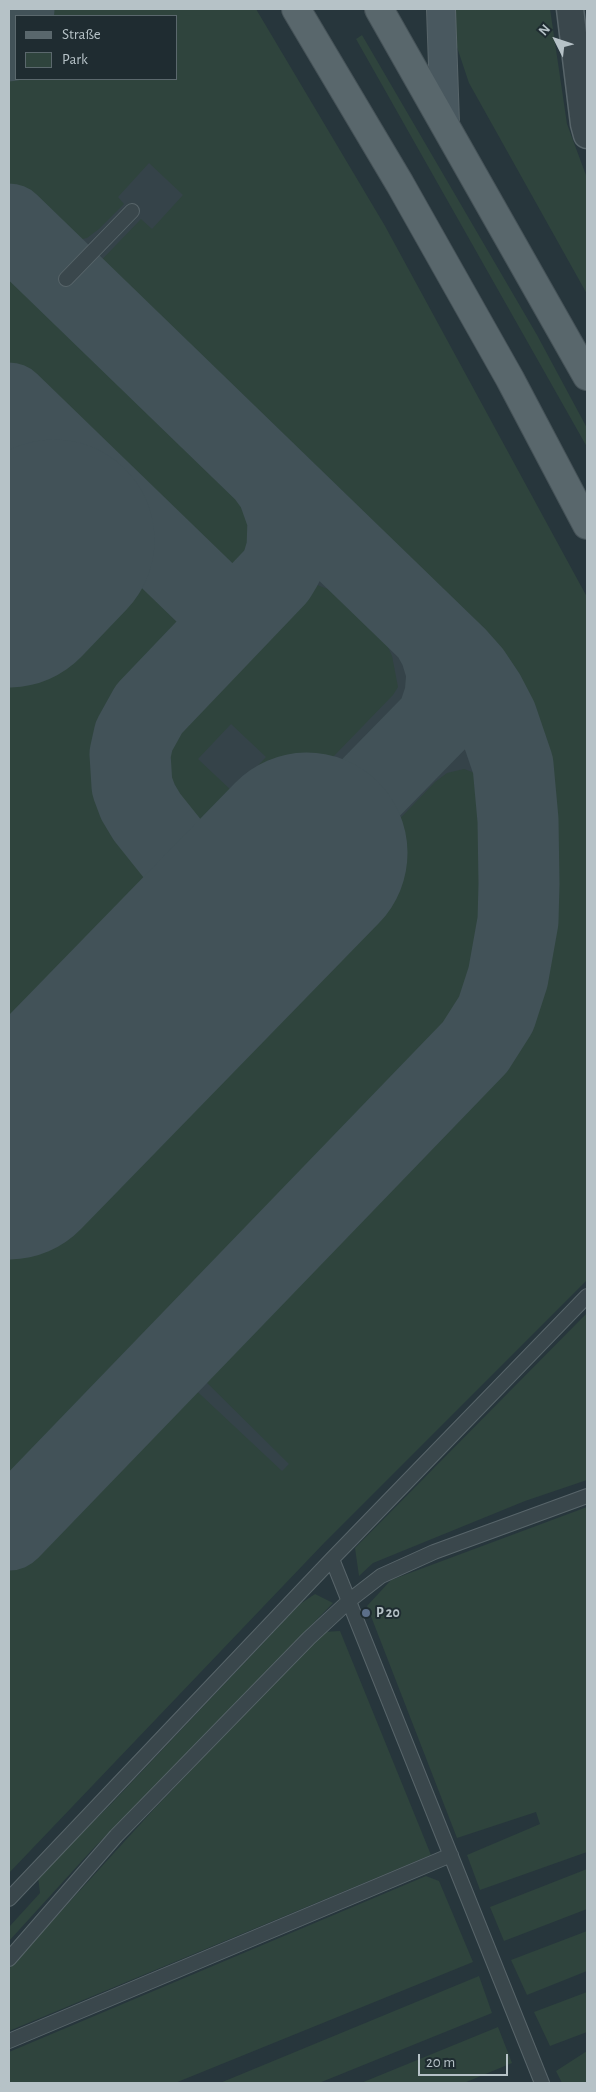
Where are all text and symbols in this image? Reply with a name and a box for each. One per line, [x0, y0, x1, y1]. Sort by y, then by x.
legend [15, 15, 178, 80]
north arrow [531, 15, 581, 65]
text: N [536, 22, 553, 38]
text: Straße [62, 27, 101, 42]
text: Park [62, 52, 88, 67]
place label: P 20 [376, 1605, 400, 1621]
marker: P 20 [360, 1607, 372, 1619]
scale bar [421, 2044, 511, 2076]
text: 20 m [426, 2055, 455, 2070]

